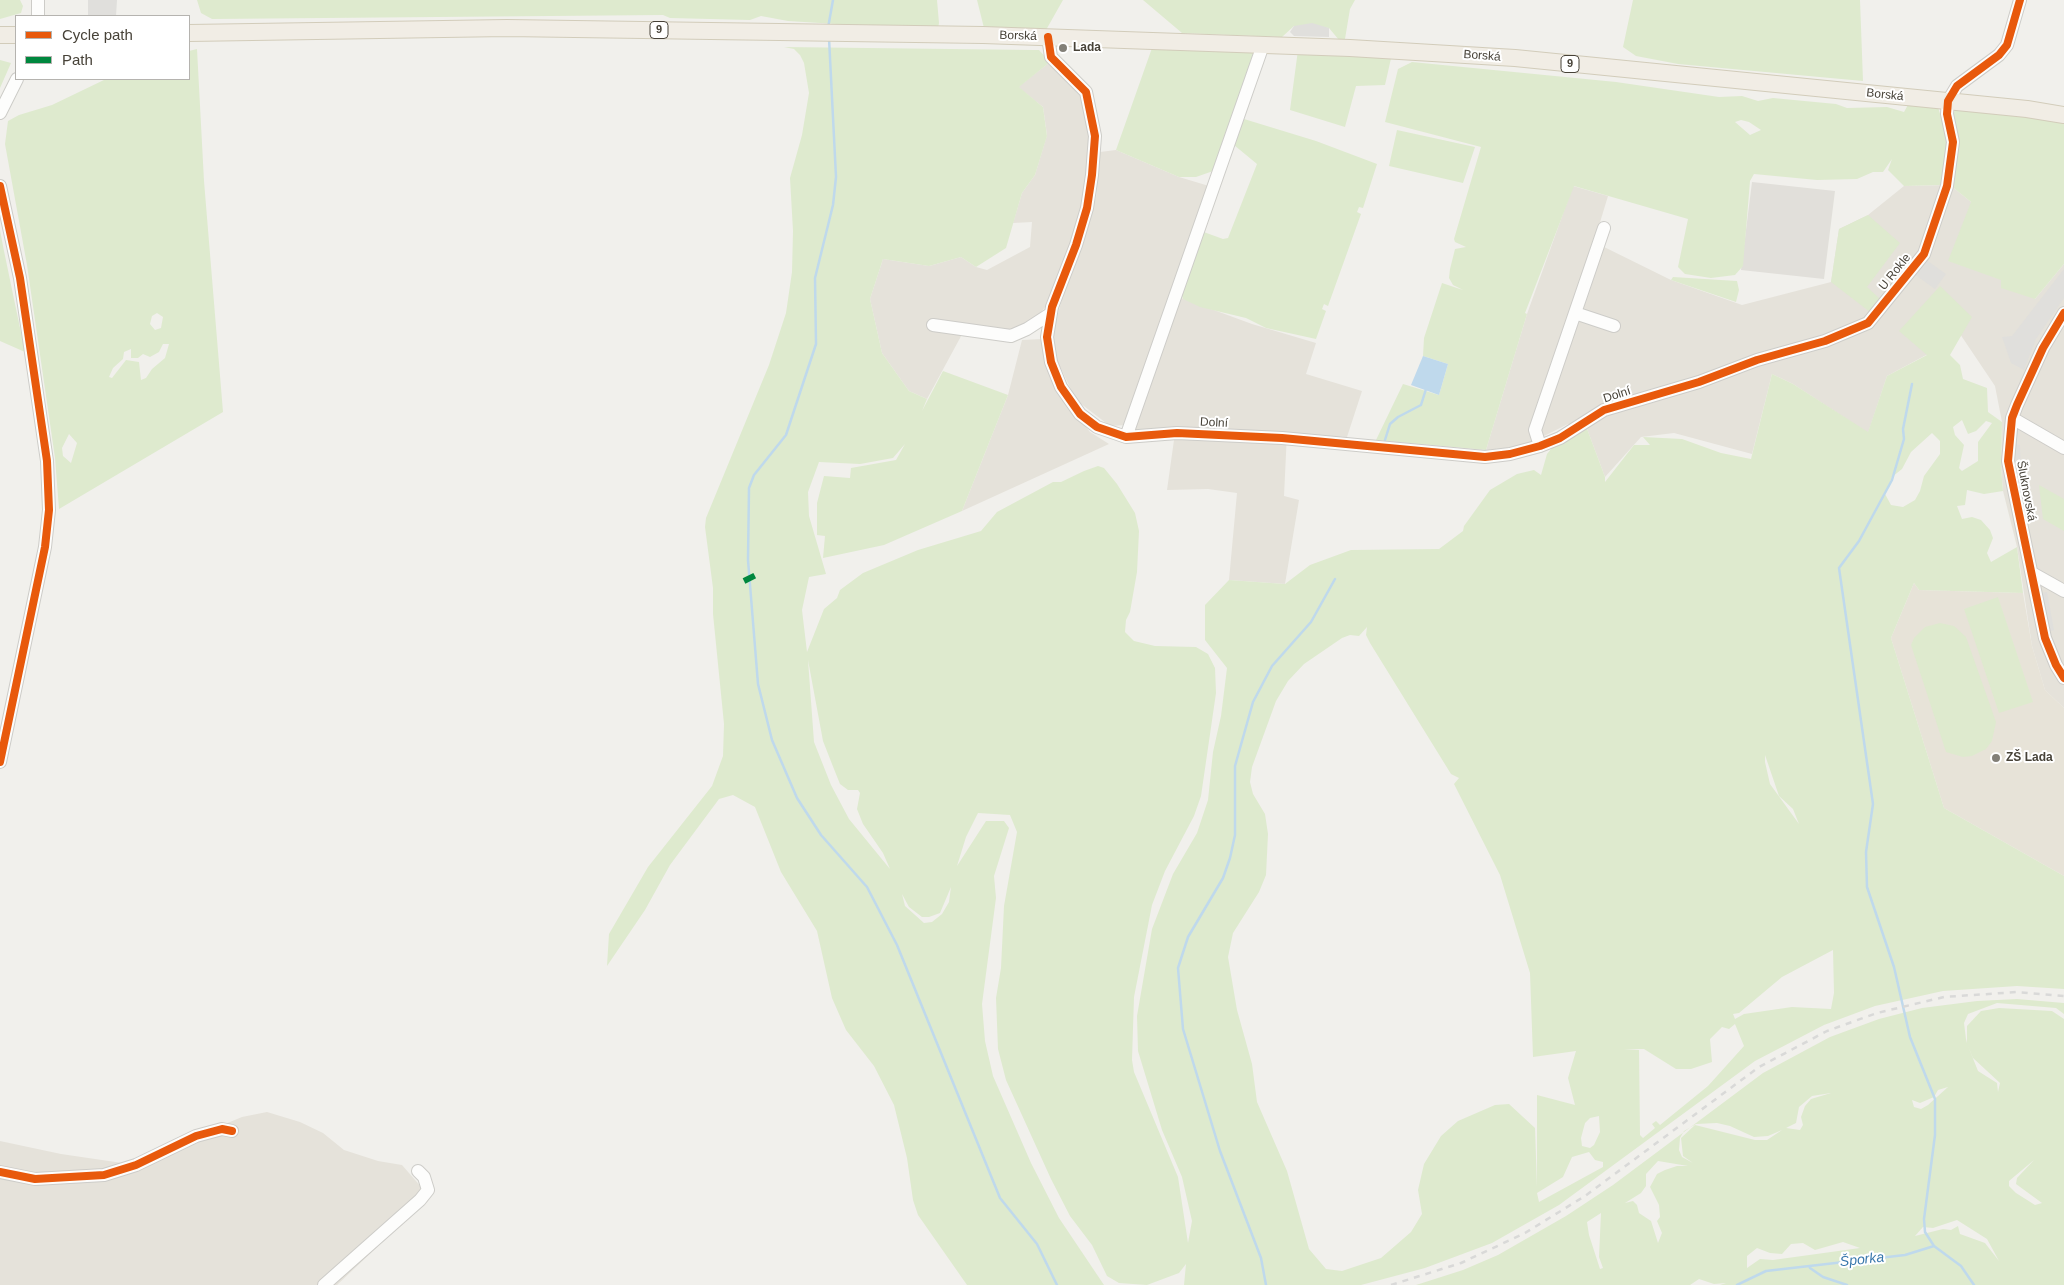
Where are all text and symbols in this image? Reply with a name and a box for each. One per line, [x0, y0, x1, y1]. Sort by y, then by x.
legend [15, 15, 190, 80]
road number: 9 [650, 22, 668, 38]
text: Cycle path [62, 26, 133, 43]
street label: Borská [999, 28, 1037, 44]
place label: Lada [1073, 41, 1101, 55]
marker: Lada [1057, 42, 1069, 54]
street label: Borská [1463, 48, 1501, 64]
text: Path [62, 51, 93, 68]
road number: 9 [1561, 56, 1579, 72]
street label: Borská [1866, 86, 1904, 104]
street label: U Rokle [1876, 251, 1914, 293]
street label: Dolní [1601, 384, 1633, 406]
street label: Dolní [1200, 415, 1228, 431]
street label: Šluknovská [2013, 460, 2039, 522]
place label: ZŠ Lada [2006, 751, 2053, 765]
marker: ZŠ Lada [1990, 752, 2002, 764]
water label: Šporka [1839, 1249, 1885, 1271]

